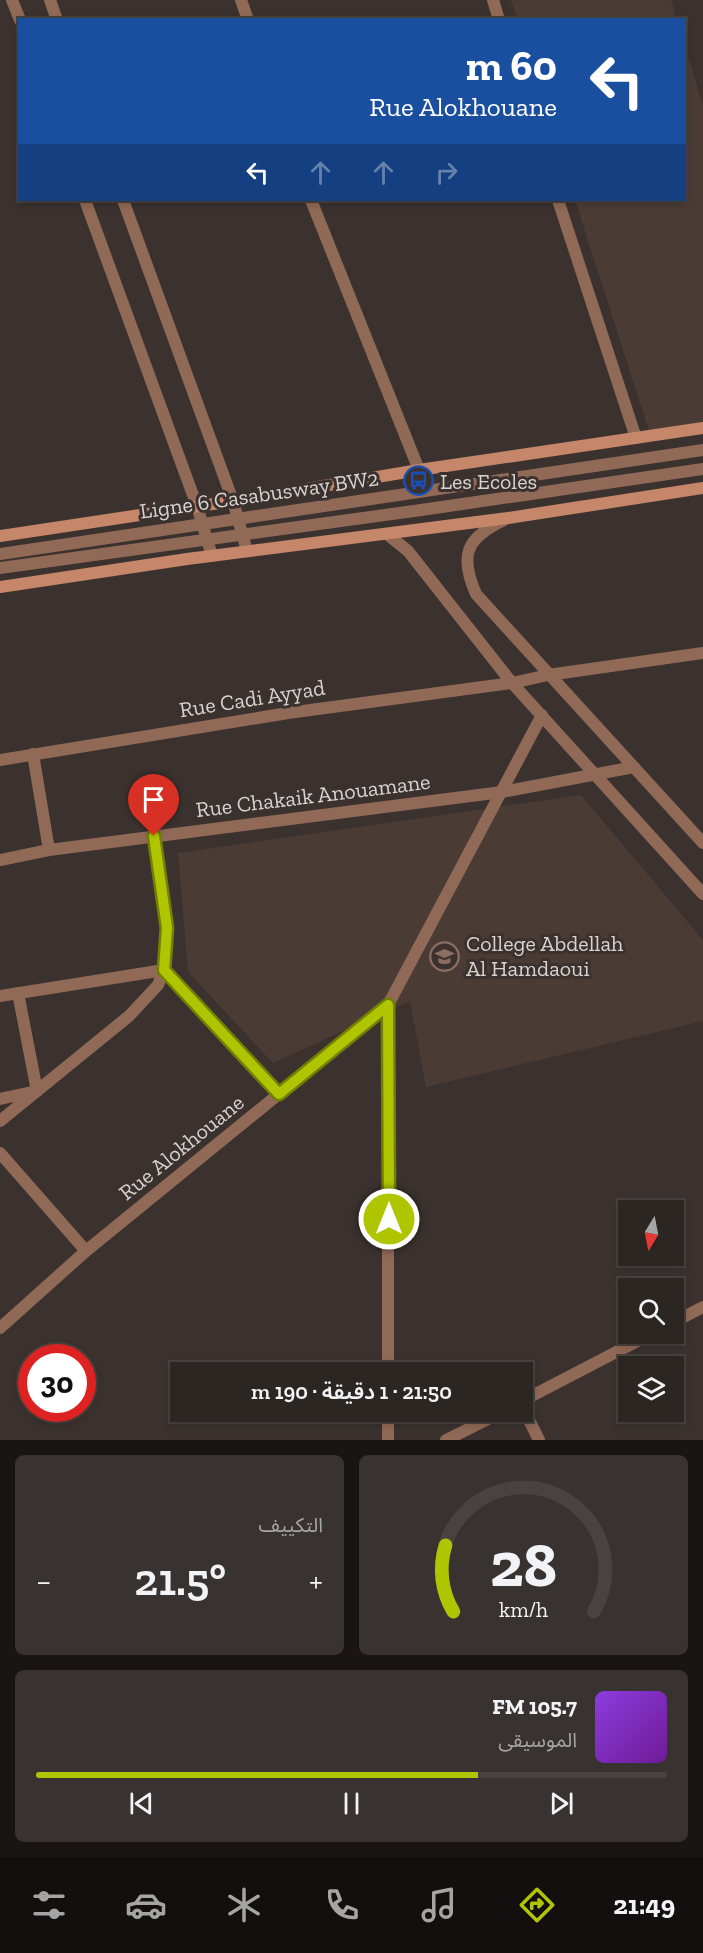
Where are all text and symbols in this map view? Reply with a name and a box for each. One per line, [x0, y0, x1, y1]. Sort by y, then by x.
text: 60 m [466, 40, 557, 91]
icon: left [578, 42, 656, 120]
text: Rue Alokhouane [369, 91, 557, 123]
icon: left [241, 156, 274, 189]
icon: ahead [304, 156, 337, 189]
icon: ahead [367, 156, 400, 189]
icon: right [430, 156, 463, 189]
street label: Ligne 6 Casabusway BW2 [138, 464, 380, 525]
bus stop icon: Les Ecoles [403, 465, 435, 497]
place label: Les Ecoles [440, 468, 537, 495]
street label: Rue Cadi Ayyad [177, 674, 327, 723]
street label: Rue Chakaik Anouamane [194, 768, 432, 823]
pin [128, 774, 179, 836]
icon: arrive [137, 783, 170, 816]
place label: College Abdellah Al Hamdaoui [466, 930, 624, 982]
school or university icon: College Abdellah Al Hamdaoui [429, 940, 461, 972]
street label: Rue Alokhouane [113, 1089, 249, 1206]
position arrow [357, 1187, 421, 1251]
north arrow [618, 1200, 684, 1266]
map controls [618, 1200, 684, 1422]
button: search [618, 1278, 684, 1344]
speed limit sign: 30 [18, 1344, 96, 1422]
button: layers [618, 1356, 684, 1422]
text: 21:50 · 1 دقيقة · 190 m [251, 1378, 452, 1405]
text: التكييف [259, 1513, 323, 1537]
text: 28 [490, 1527, 557, 1602]
text: 21.5° [134, 1553, 226, 1607]
text: − [36, 1561, 51, 1600]
text: + [309, 1561, 323, 1600]
text: km/h [499, 1597, 548, 1622]
text: 105.7 FM [492, 1693, 577, 1720]
text: الموسيقى [498, 1728, 577, 1752]
icon: previous [125, 1787, 158, 1820]
icon: pause [335, 1787, 368, 1820]
icon: next [545, 1787, 578, 1820]
icon: filters [28, 1884, 70, 1926]
icon: car [125, 1884, 167, 1926]
icon: climate [223, 1884, 265, 1926]
icon: phone [321, 1884, 363, 1926]
icon: music [418, 1884, 460, 1926]
icon: directions [516, 1884, 558, 1926]
text: 21:49 [613, 1889, 675, 1921]

